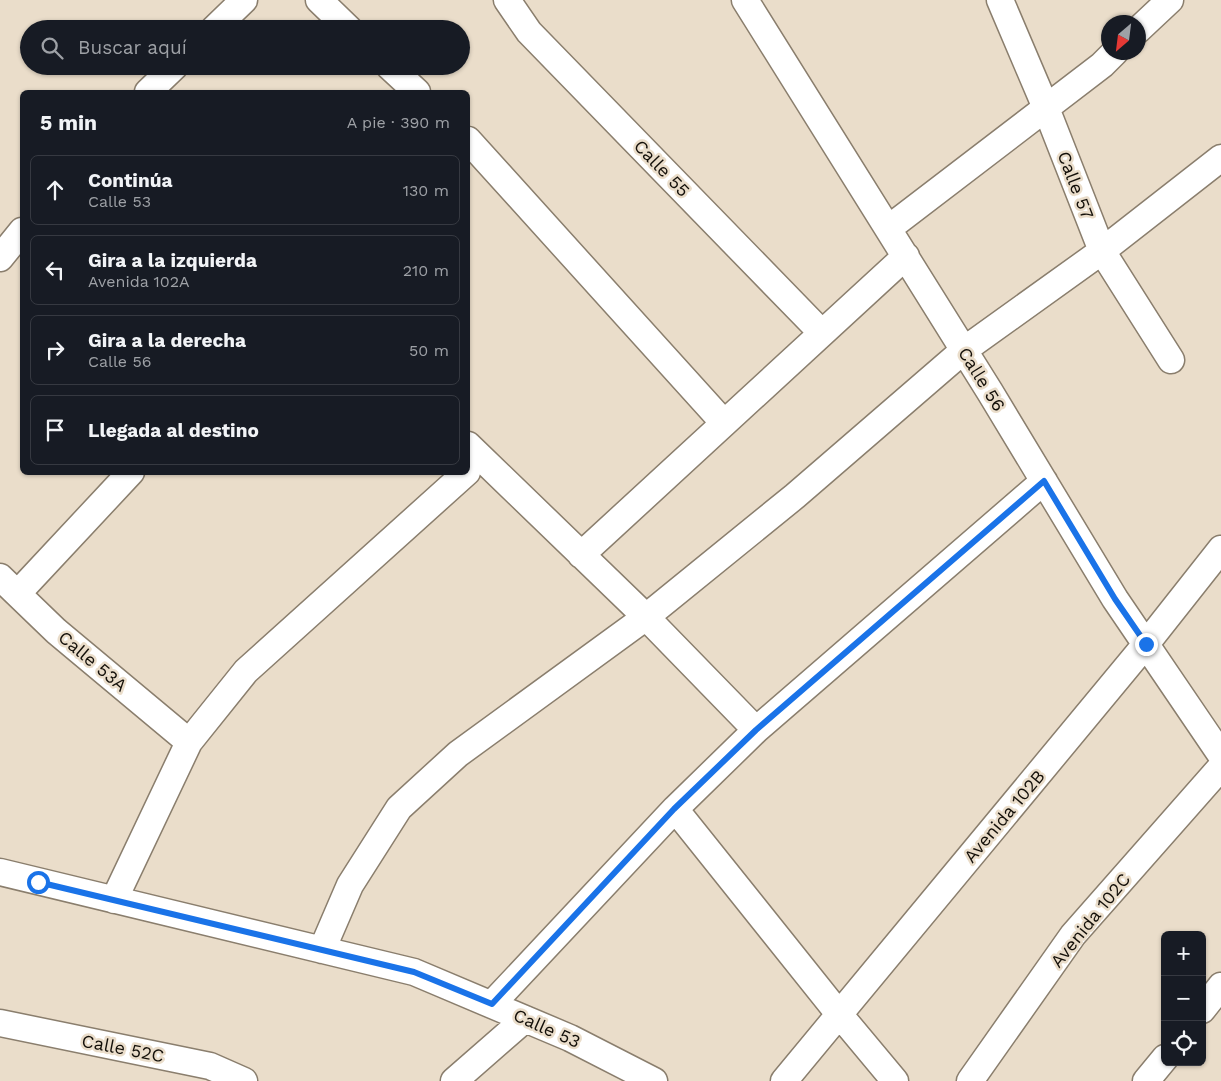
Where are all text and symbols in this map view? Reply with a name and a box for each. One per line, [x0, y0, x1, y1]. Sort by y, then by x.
north arrow [1101, 15, 1146, 60]
search box [20, 20, 470, 75]
icon: search [38, 34, 66, 62]
text: Buscar aquí [78, 36, 187, 59]
text: 5 min [40, 110, 97, 135]
text: A pie · 390 m [347, 113, 450, 132]
street label: Calle 55 [630, 135, 694, 201]
street label: Calle 57 [1054, 148, 1098, 222]
text: Continúa [88, 169, 172, 192]
icon: ahead [41, 176, 69, 204]
text: 130 m [403, 181, 449, 200]
text: Calle 53 [88, 192, 151, 211]
text: Gira a la izquierda [88, 249, 257, 272]
icon: left [41, 256, 69, 284]
text: 210 m [403, 261, 449, 280]
text: Avenida 102A [88, 272, 190, 291]
text: Gira a la derecha [88, 329, 246, 352]
icon: right [41, 336, 69, 364]
text: 50 m [409, 341, 449, 360]
street label: Calle 56 [954, 343, 1010, 415]
text: Calle 56 [88, 352, 152, 371]
icon: arrive [41, 416, 69, 444]
text: Llegada al destino [88, 419, 259, 442]
street label: Calle 53A [54, 626, 132, 696]
route end [1135, 633, 1158, 656]
street label: Avenida 102B [959, 765, 1049, 867]
street label: Avenida 102C [1046, 869, 1134, 971]
route start [27, 871, 50, 894]
map controls [1161, 931, 1206, 1066]
button: + [1161, 931, 1206, 976]
button: − [1161, 976, 1206, 1021]
street label: Calle 53 [510, 1004, 584, 1052]
button: locate [1161, 1021, 1206, 1066]
street label: Calle 52C [80, 1030, 166, 1066]

